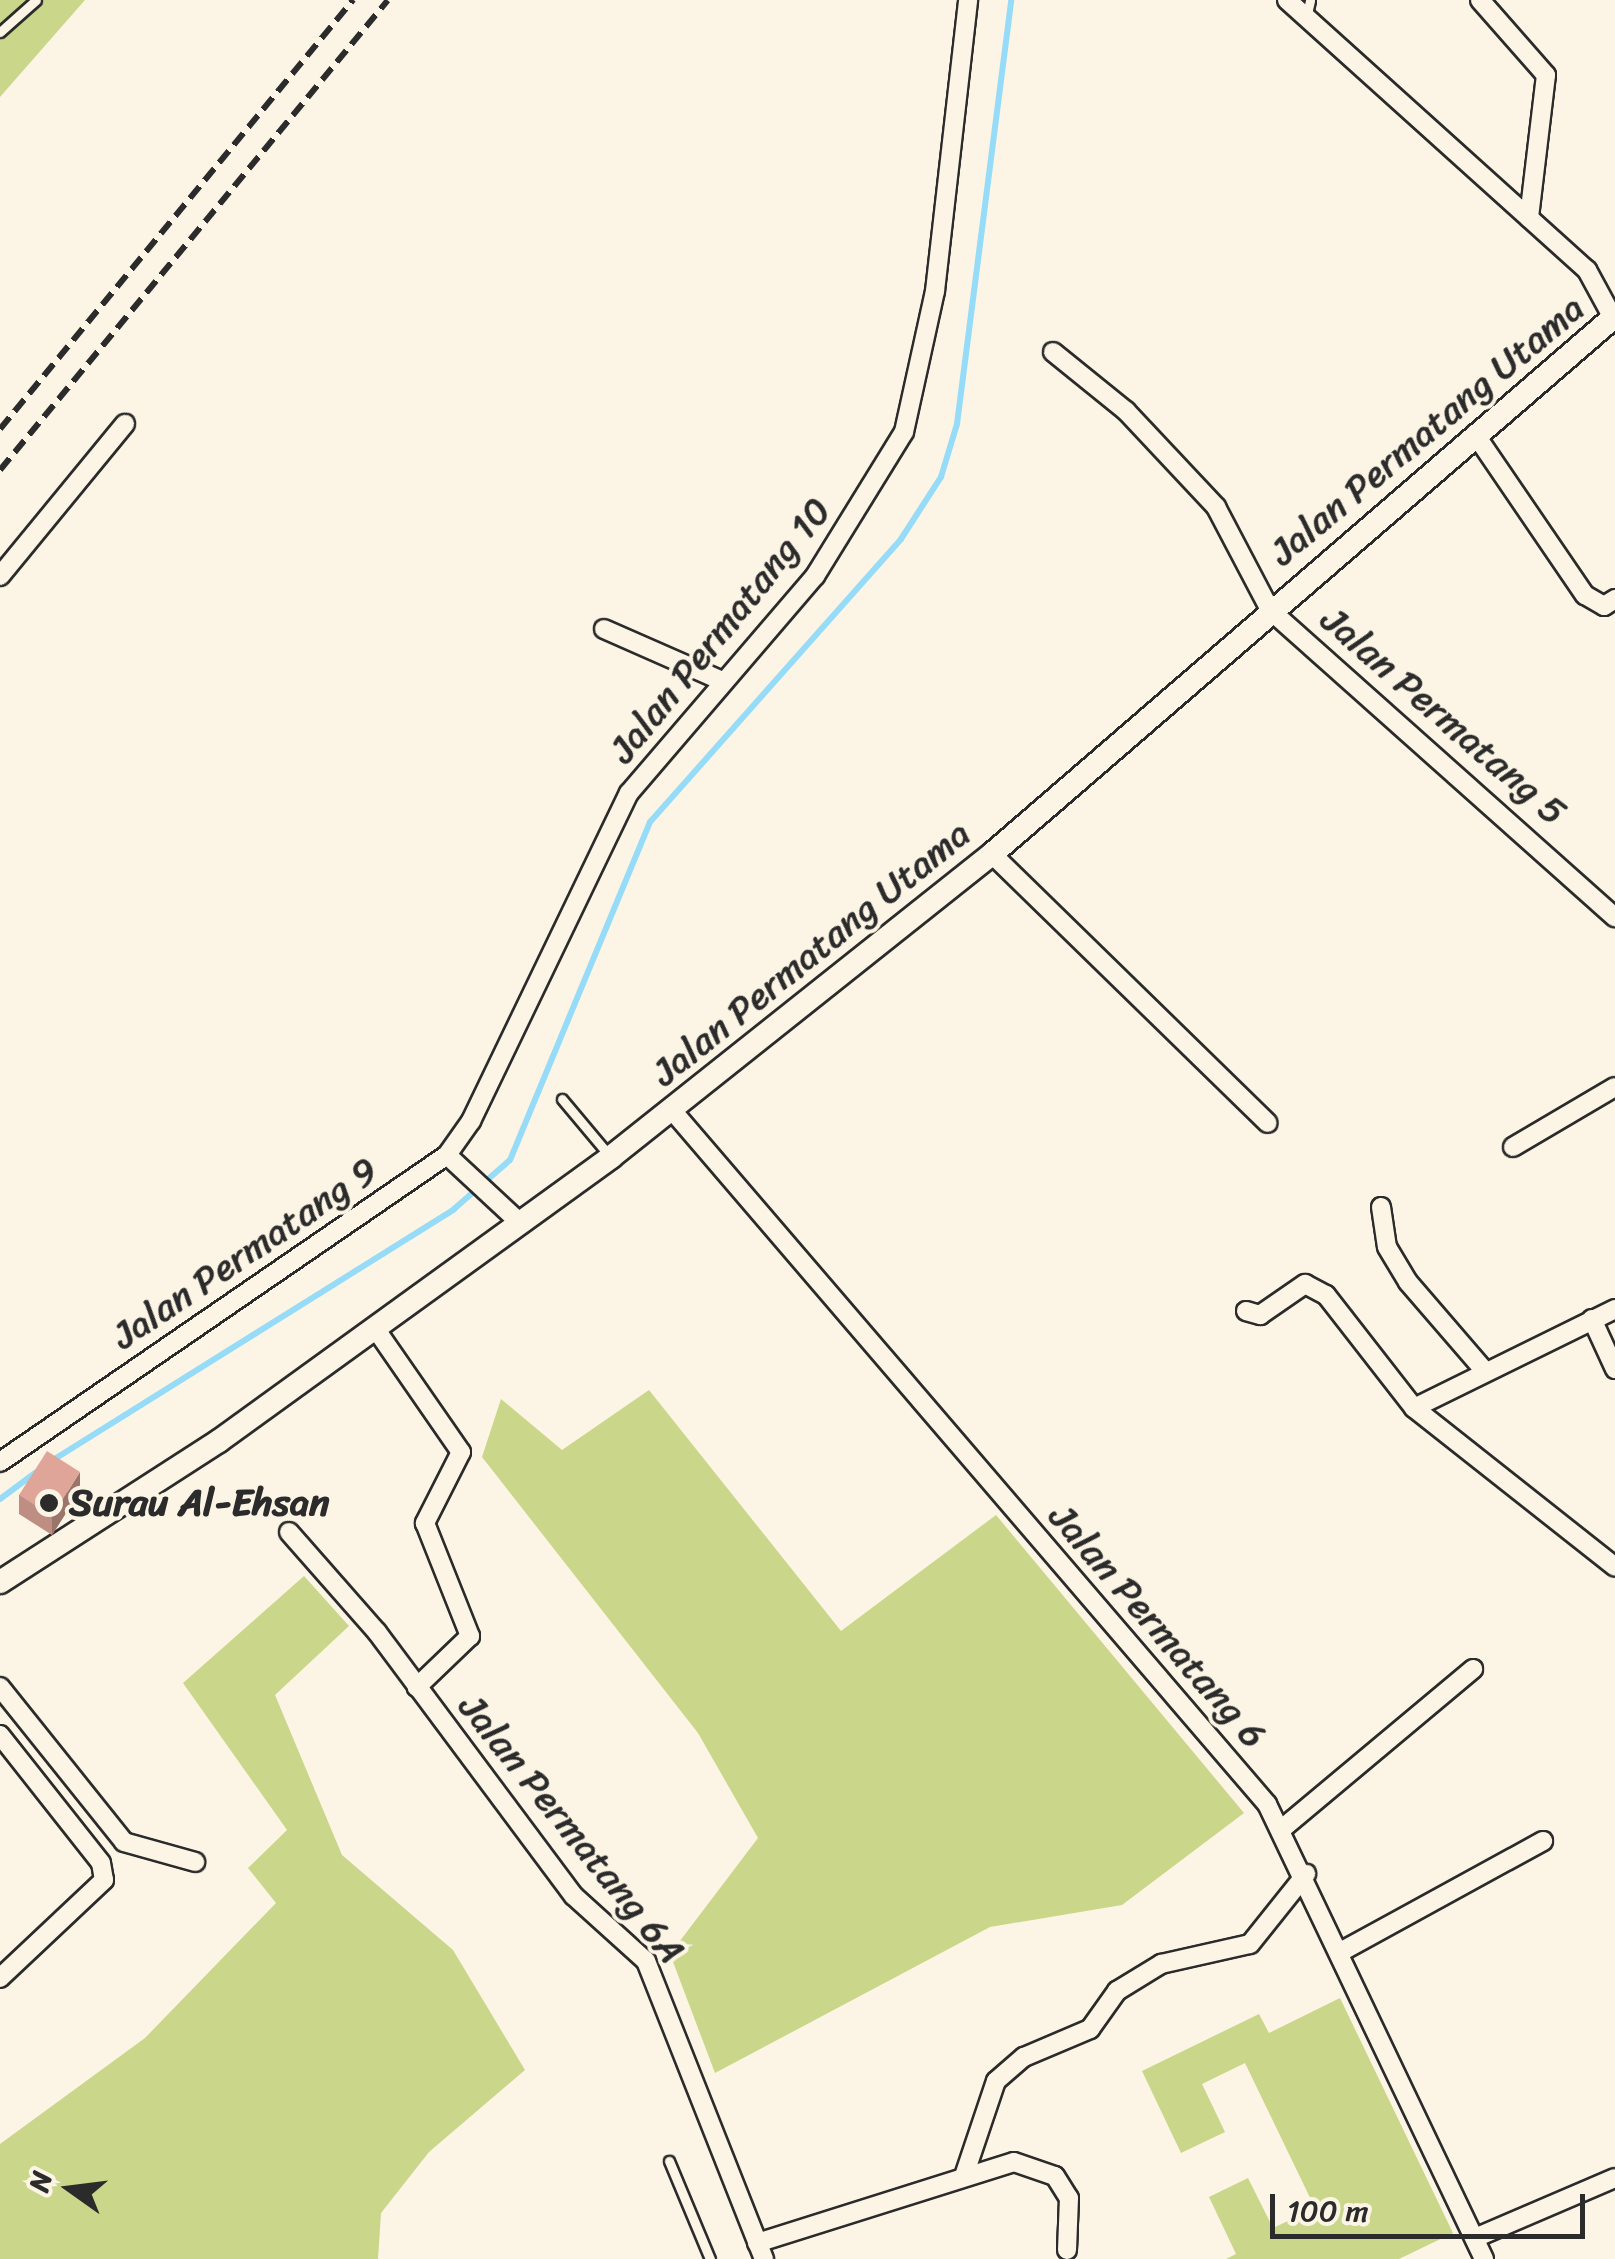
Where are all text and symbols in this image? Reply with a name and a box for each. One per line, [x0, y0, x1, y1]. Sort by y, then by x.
street label: Jalan Permatang Utama [1260, 285, 1594, 575]
street label: Jalan Permatang 10 [599, 488, 841, 772]
street label: Jalan Permatang 5 [1312, 597, 1576, 835]
street label: Jalan Permatang Utama [643, 810, 979, 1096]
street label: Jalan Permatang 9 [103, 1147, 387, 1359]
place label: Surau Al-Ehsan [69, 1480, 328, 1526]
marker: Surau Al-Ehsan [38, 1492, 60, 1514]
street label: Jalan Permatang 6 [1039, 1494, 1277, 1758]
street label: Jalan Permatang 6A [449, 1685, 695, 1973]
north arrow [20, 2139, 120, 2239]
text: N [14, 2166, 67, 2197]
scale bar [1275, 2174, 1590, 2236]
text: 100 m [1287, 2184, 1369, 2238]

